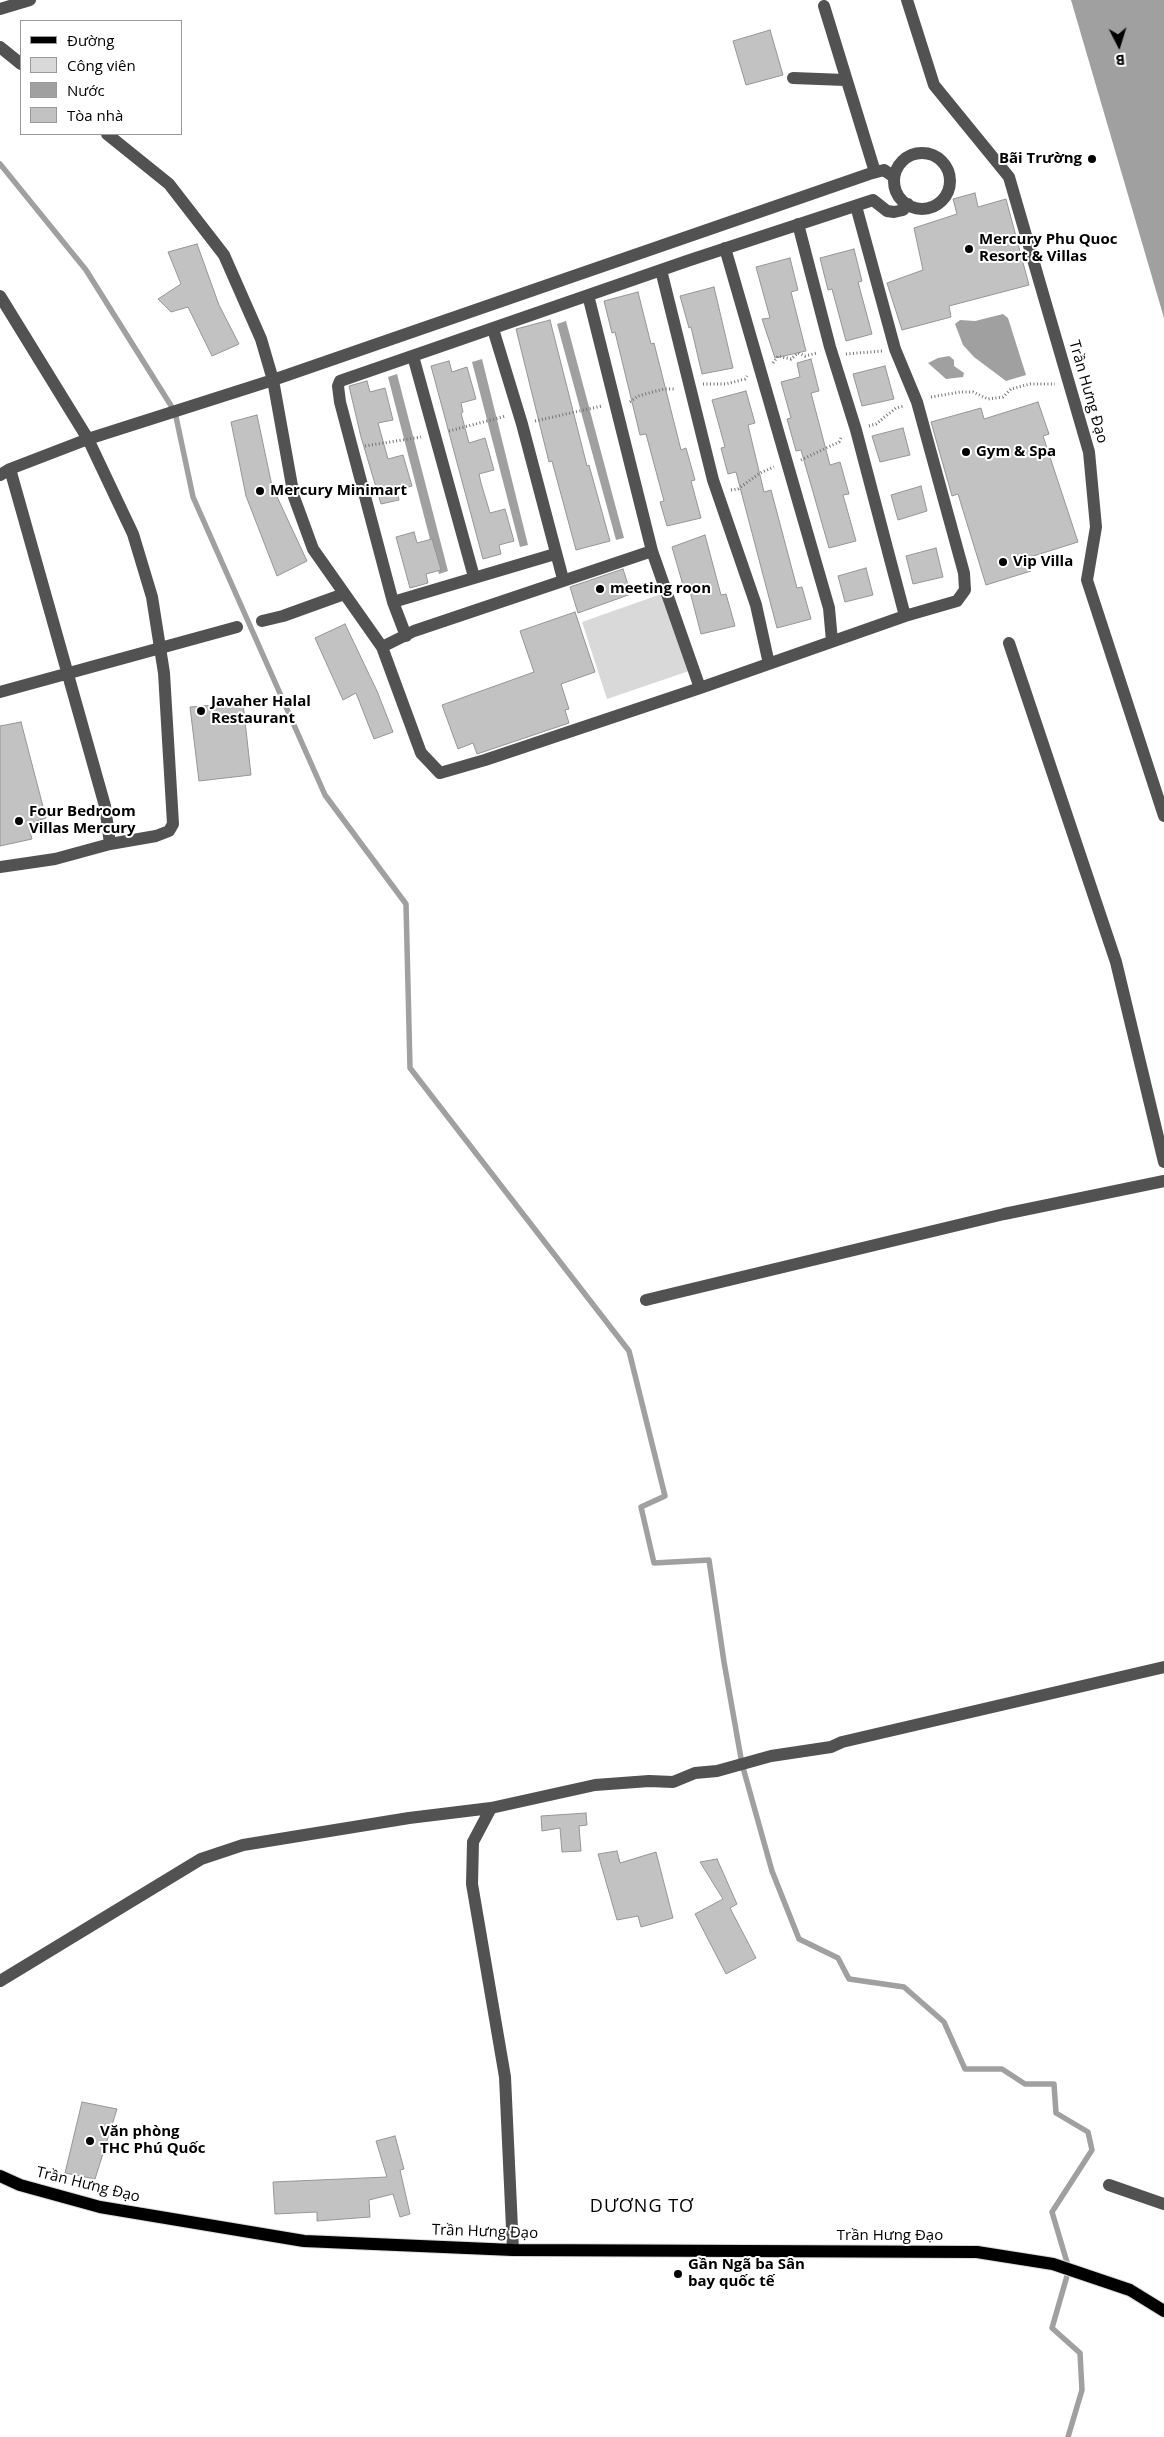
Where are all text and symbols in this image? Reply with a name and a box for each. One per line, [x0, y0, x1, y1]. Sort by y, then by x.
legend [20, 20, 182, 135]
north arrow [1094, 20, 1144, 70]
text: Đường [67, 30, 114, 50]
text: B [1115, 51, 1126, 70]
text: Công viên [67, 55, 136, 75]
text: Nước [67, 80, 105, 100]
text: Tòa nhà [67, 105, 123, 125]
place label: Bãi Trường [999, 150, 1082, 168]
marker: Bãi Trường [1086, 153, 1098, 165]
place label: Mercury Phu Quoc Resort & Villas [979, 231, 1117, 266]
marker: Mercury Phu Quoc Resort & Villas [963, 243, 975, 255]
street label: Trần Hưng Đạo [1065, 338, 1111, 446]
place label: Gym & Spa [976, 443, 1056, 461]
marker: Gym & Spa [960, 446, 972, 458]
place label: Mercury Minimart [270, 482, 407, 500]
marker: Mercury Minimart [254, 485, 266, 497]
place label: Vip Villa [1013, 553, 1073, 571]
marker: Vip Villa [997, 556, 1009, 568]
place label: meeting roon [610, 580, 711, 598]
marker: meeting roon [594, 583, 606, 595]
place label: Javaher Halal Restaurant [211, 693, 311, 728]
marker: Javaher Halal Restaurant [195, 705, 207, 717]
place label: Four Bedroom Villas Mercury [29, 803, 136, 838]
marker: Four Bedroom Villas Mercury [13, 815, 25, 827]
place label: Văn phòng THC Phú Quốc [100, 2123, 205, 2158]
marker: Văn phòng THC Phú Quốc [84, 2135, 96, 2147]
street label: Trần Hưng Đạo [34, 2163, 142, 2207]
district label: DƯƠNG TƠ [589, 2196, 695, 2218]
street label: Trần Hưng Đạo [432, 2221, 538, 2243]
street label: Trần Hưng Đạo [837, 2227, 943, 2245]
place label: Gần Ngã ba Sân bay quốc tế [688, 2256, 805, 2291]
marker: Gần Ngã ba Sân bay quốc tế [672, 2268, 684, 2280]

